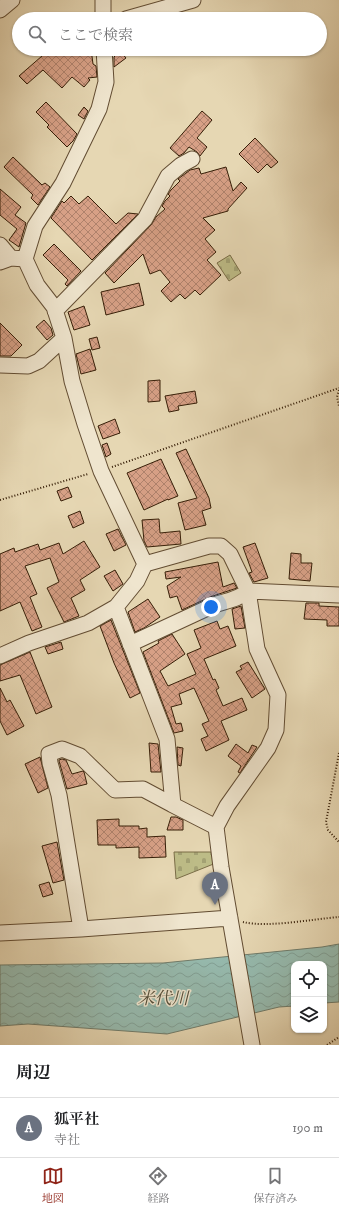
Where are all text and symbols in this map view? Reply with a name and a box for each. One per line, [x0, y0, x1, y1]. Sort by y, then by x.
search box [12, 12, 327, 56]
icon: search [26, 23, 48, 45]
text: ここで検索 [58, 26, 133, 45]
your location [201, 597, 221, 617]
pin: A [202, 872, 228, 905]
map controls [291, 961, 327, 1033]
button: locate [291, 961, 327, 997]
water label: 米代川 [138, 988, 190, 1010]
button: layers [291, 997, 327, 1033]
text: 周辺 [16, 1062, 50, 1084]
text: 狐平社 [54, 1110, 99, 1129]
text: A [25, 1120, 33, 1136]
text: 190 m [292, 1120, 323, 1136]
text: 寺社 [54, 1132, 80, 1148]
tab: 地図 [42, 1165, 64, 1206]
tab: 経路 [147, 1165, 169, 1206]
tab: 保存済み [253, 1165, 297, 1206]

